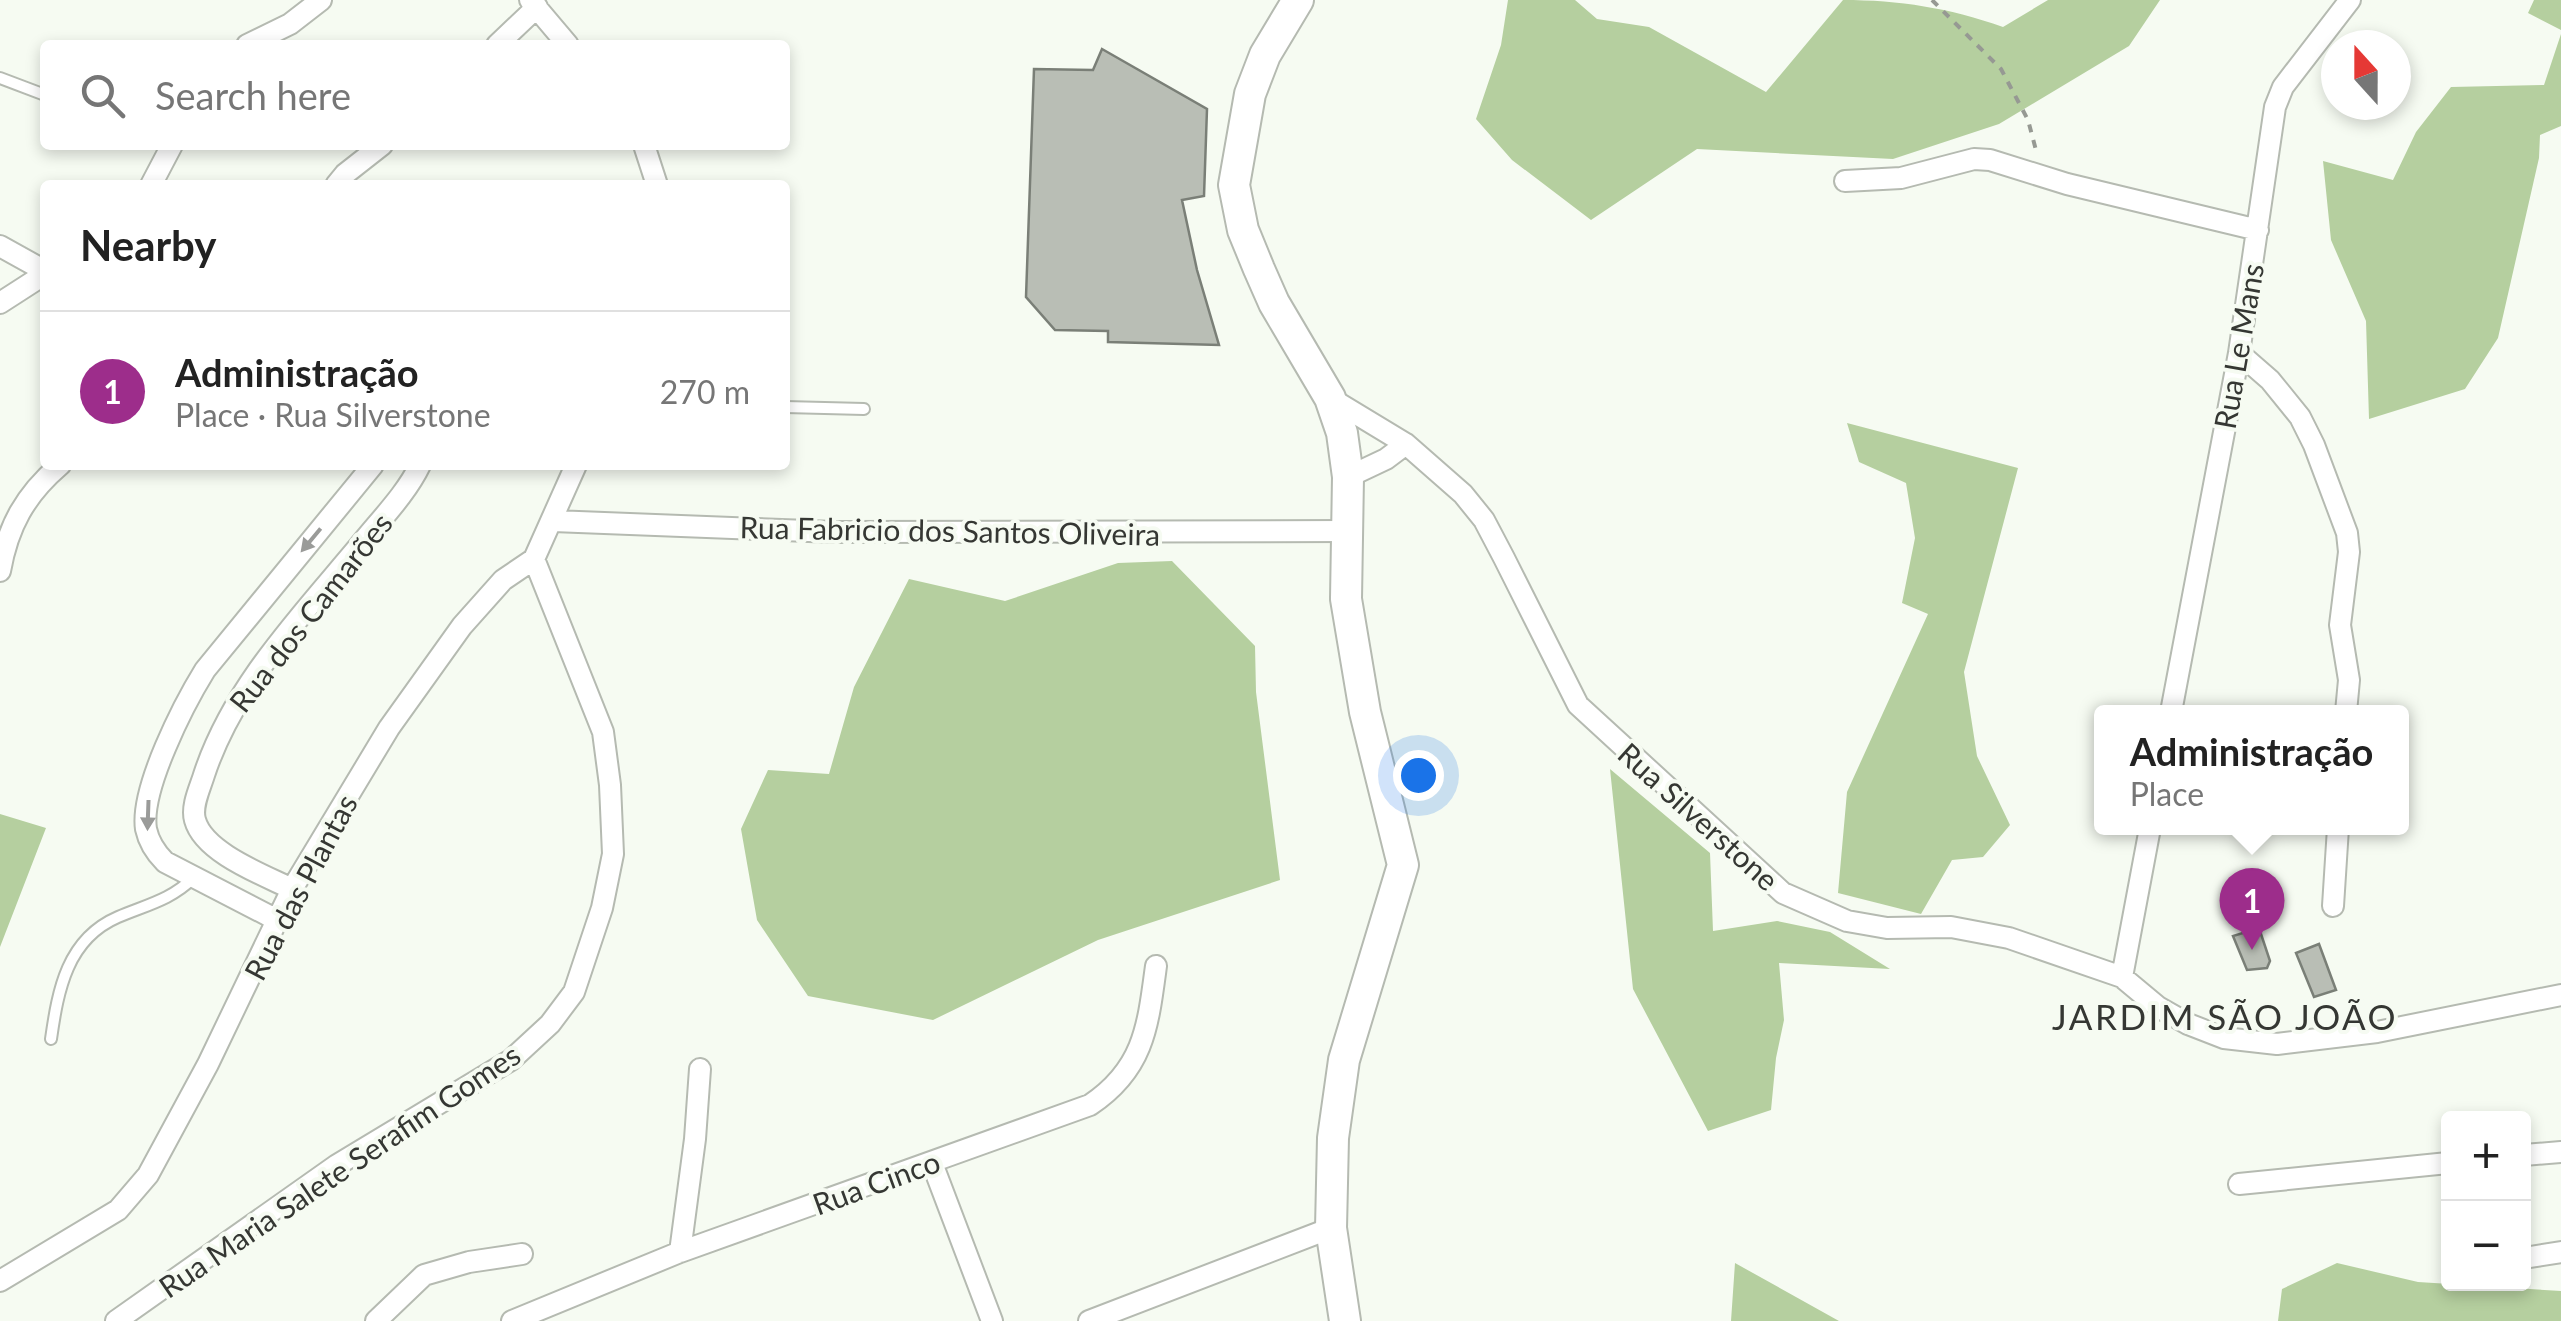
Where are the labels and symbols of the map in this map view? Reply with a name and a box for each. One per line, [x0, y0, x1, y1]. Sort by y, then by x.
north arrow [2321, 30, 2411, 120]
street label: Rua Le Mans [2206, 260, 2270, 432]
street label: Rua dos Camarões [221, 505, 399, 719]
street label: Rua Fabricio dos Santos Oliveira [739, 508, 1161, 552]
one-way arrow [300, 528, 322, 553]
street label: Rua Silverstone [1612, 735, 1786, 897]
your location [1393, 750, 1444, 801]
street label: Rua das Plantas [236, 788, 364, 986]
one-way arrow [140, 800, 156, 831]
pin: 1 [2220, 868, 2284, 950]
district label: JARDIM SÃO JOÃO [2052, 995, 2398, 1037]
street label: Rua Maria Salete Serafim Gomes [152, 1035, 526, 1305]
street label: Rua Cinco [808, 1142, 944, 1222]

